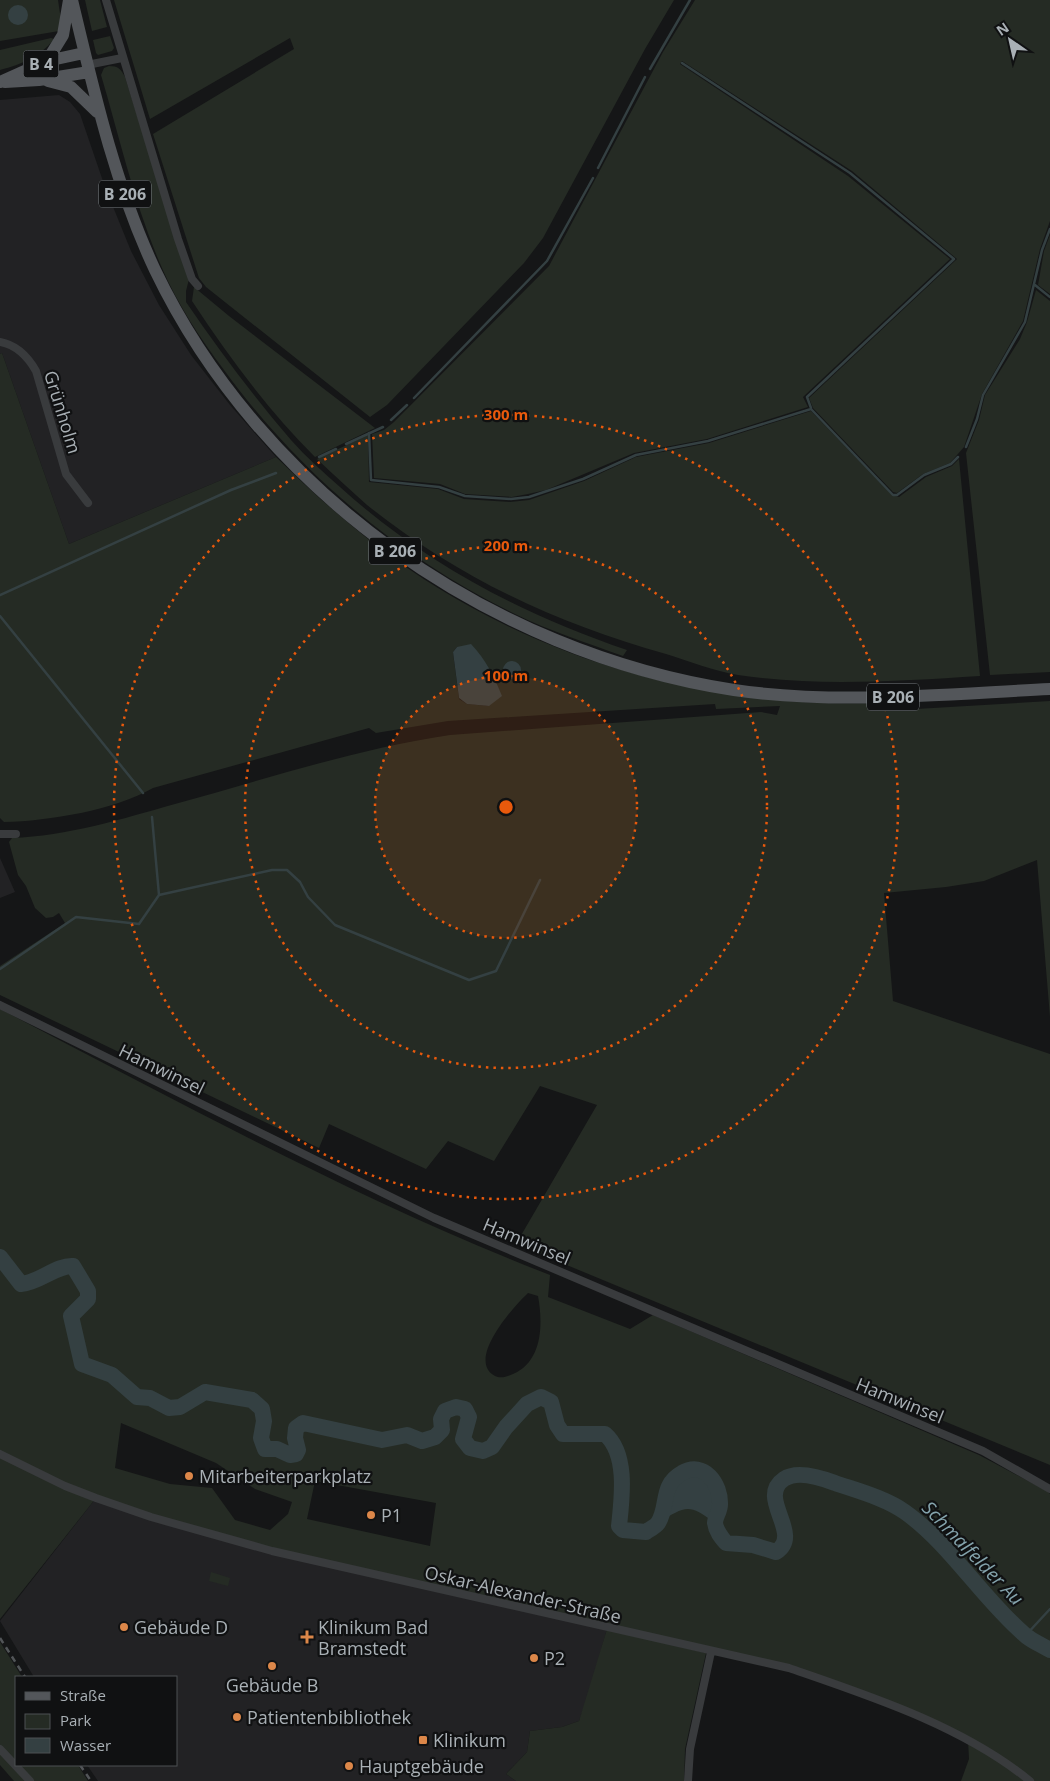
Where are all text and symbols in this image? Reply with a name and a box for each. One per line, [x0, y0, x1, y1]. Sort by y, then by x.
north arrow [985, 15, 1035, 65]
text: N [992, 18, 1012, 40]
road number: B 4 [23, 51, 58, 78]
road number: B 206 [99, 180, 151, 208]
street label: Grünholm [39, 368, 87, 456]
text: 300 m [484, 404, 528, 424]
text: 200 m [484, 535, 528, 555]
road number: B 206 [369, 538, 421, 564]
text: 100 m [484, 665, 528, 685]
road number: B 206 [867, 684, 919, 710]
centre of rings [497, 798, 515, 816]
street label: Hamwinsel [115, 1038, 209, 1100]
street label: Hamwinsel [480, 1212, 574, 1270]
street label: Hamwinsel [853, 1372, 947, 1428]
place label: Mitarbeiterparkplatz [199, 1464, 371, 1488]
marker: Mitarbeiterparkplatz [183, 1470, 195, 1482]
water label: Schmalfelder Au [916, 1495, 1030, 1611]
place label: P1 [381, 1503, 402, 1527]
marker: P1 [365, 1509, 377, 1521]
street label: Oskar-Alexander-Straße [422, 1560, 624, 1628]
place label: Gebäude D [134, 1615, 228, 1639]
place label: Klinikum Bad Bramstedt [318, 1615, 428, 1660]
marker: Gebäude D [118, 1621, 130, 1633]
marker: Klinikum Bad Bramstedt [300, 1630, 314, 1644]
place label: P2 [544, 1646, 565, 1670]
marker: P2 [528, 1652, 540, 1664]
marker: Gebäude B [266, 1660, 278, 1672]
place label: Gebäude B [226, 1673, 318, 1697]
legend [15, 1676, 178, 1766]
text: Straße [60, 1685, 106, 1705]
place label: Patientenbibliothek [247, 1705, 412, 1729]
text: Park [60, 1710, 91, 1730]
marker: Patientenbibliothek [231, 1711, 243, 1723]
place label: Klinikum [433, 1728, 506, 1752]
marker: Klinikum [417, 1734, 429, 1746]
text: Wasser [60, 1735, 111, 1755]
place label: Hauptgebäude [359, 1754, 484, 1778]
marker: Hauptgebäude [343, 1760, 355, 1772]

